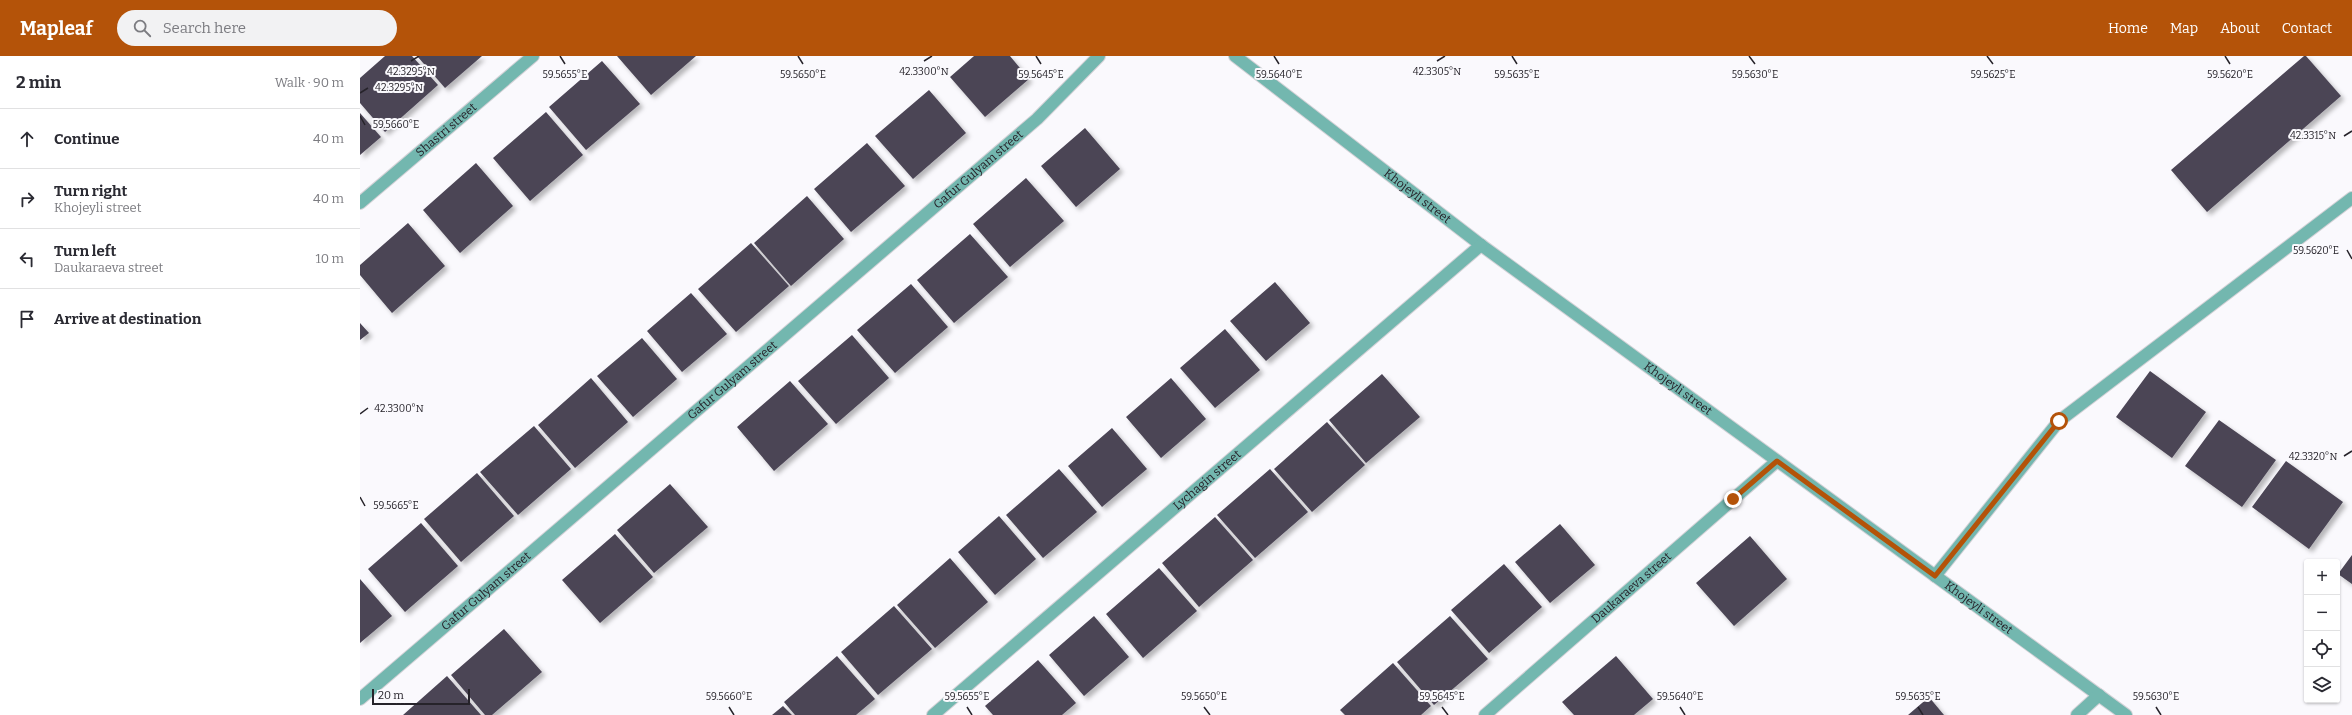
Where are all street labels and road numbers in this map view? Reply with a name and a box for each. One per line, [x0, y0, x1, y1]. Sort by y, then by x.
street label: Shastri street [413, 100, 480, 159]
street label: Gafur Gulyam street [931, 127, 1026, 212]
street label: Khojeyli street [1381, 166, 1454, 227]
street label: Gafur Gulyam street [685, 338, 780, 422]
street label: Khojeyli street [1641, 359, 1715, 418]
street label: Lychagin street [1170, 447, 1244, 513]
street label: Gafur Gulyam street [438, 548, 534, 633]
street label: Daukaraeva street [1589, 549, 1675, 626]
street label: Khojeyli street [1942, 578, 2016, 637]

